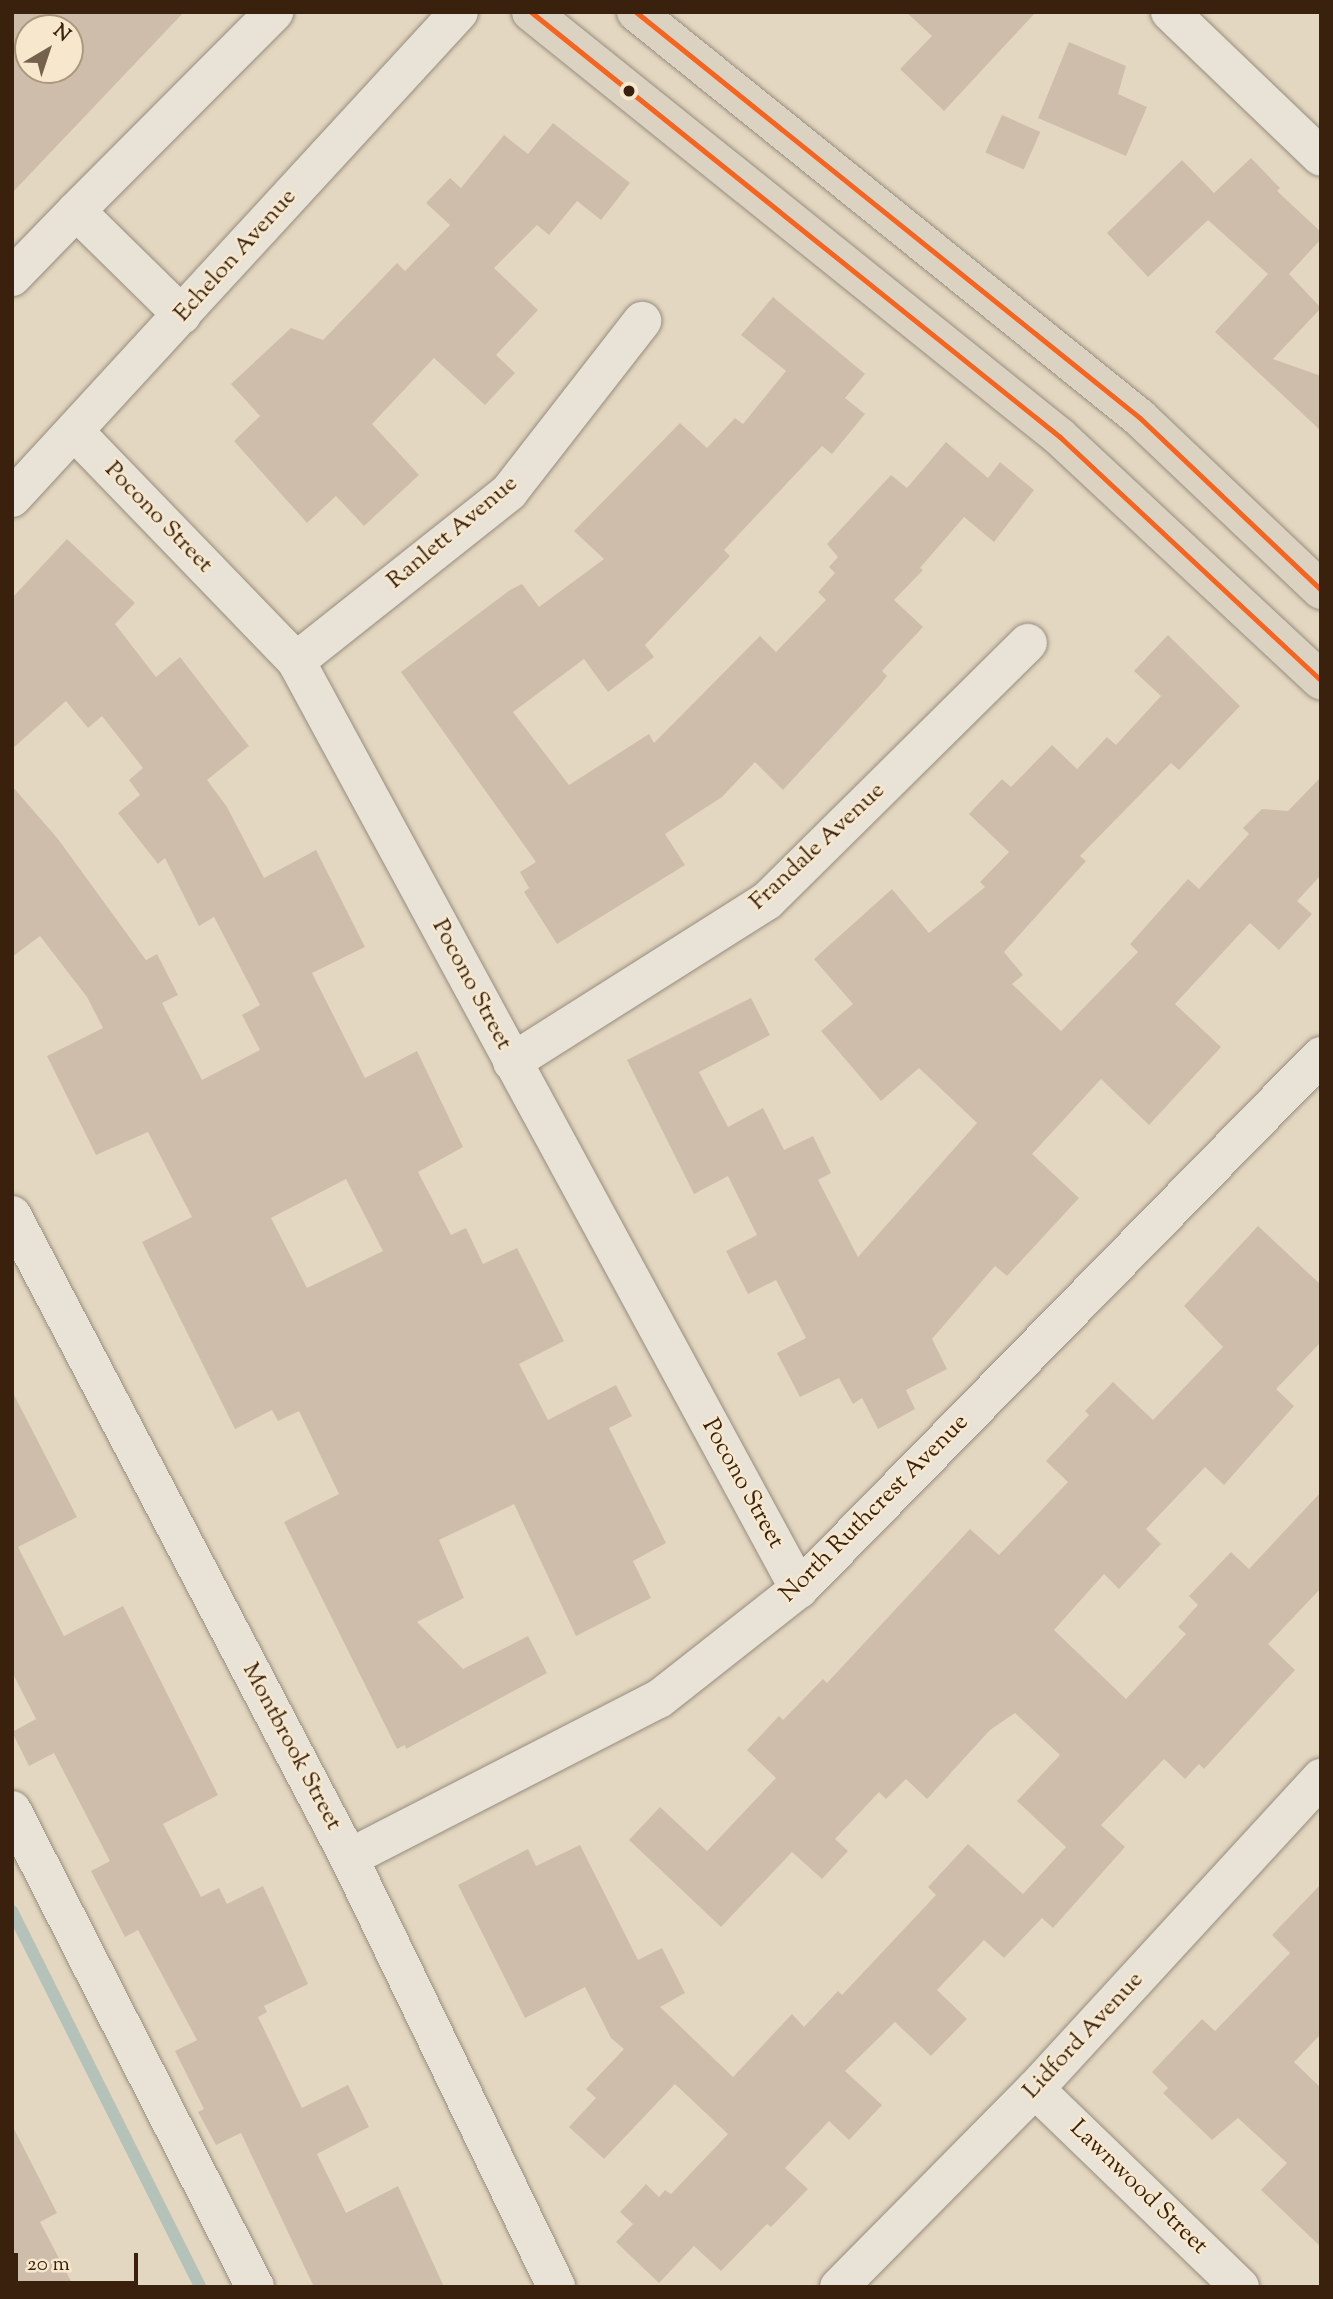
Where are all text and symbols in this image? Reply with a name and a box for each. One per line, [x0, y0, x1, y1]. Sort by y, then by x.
north arrow [14, 14, 84, 84]
text: N [47, 19, 76, 49]
unlabelled marker [622, 84, 636, 98]
street label: Echelon Avenue [169, 183, 303, 329]
street label: Pocono Street [98, 456, 218, 580]
street label: Ranlett Avenue [382, 470, 524, 596]
street label: Frandale Avenue [744, 777, 892, 917]
street label: Pocono Street [425, 915, 517, 1055]
street label: North Ruthcrest Avenue [775, 1409, 975, 1609]
street label: Pocono Street [695, 1414, 789, 1554]
street label: Montbrook Street [235, 1658, 347, 1836]
street label: Lidford Avenue [1018, 1966, 1150, 2106]
street label: Lawnwood Street [1063, 2115, 1213, 2261]
scale bar [18, 2240, 142, 2284]
text: 20 m [27, 2250, 70, 2280]

